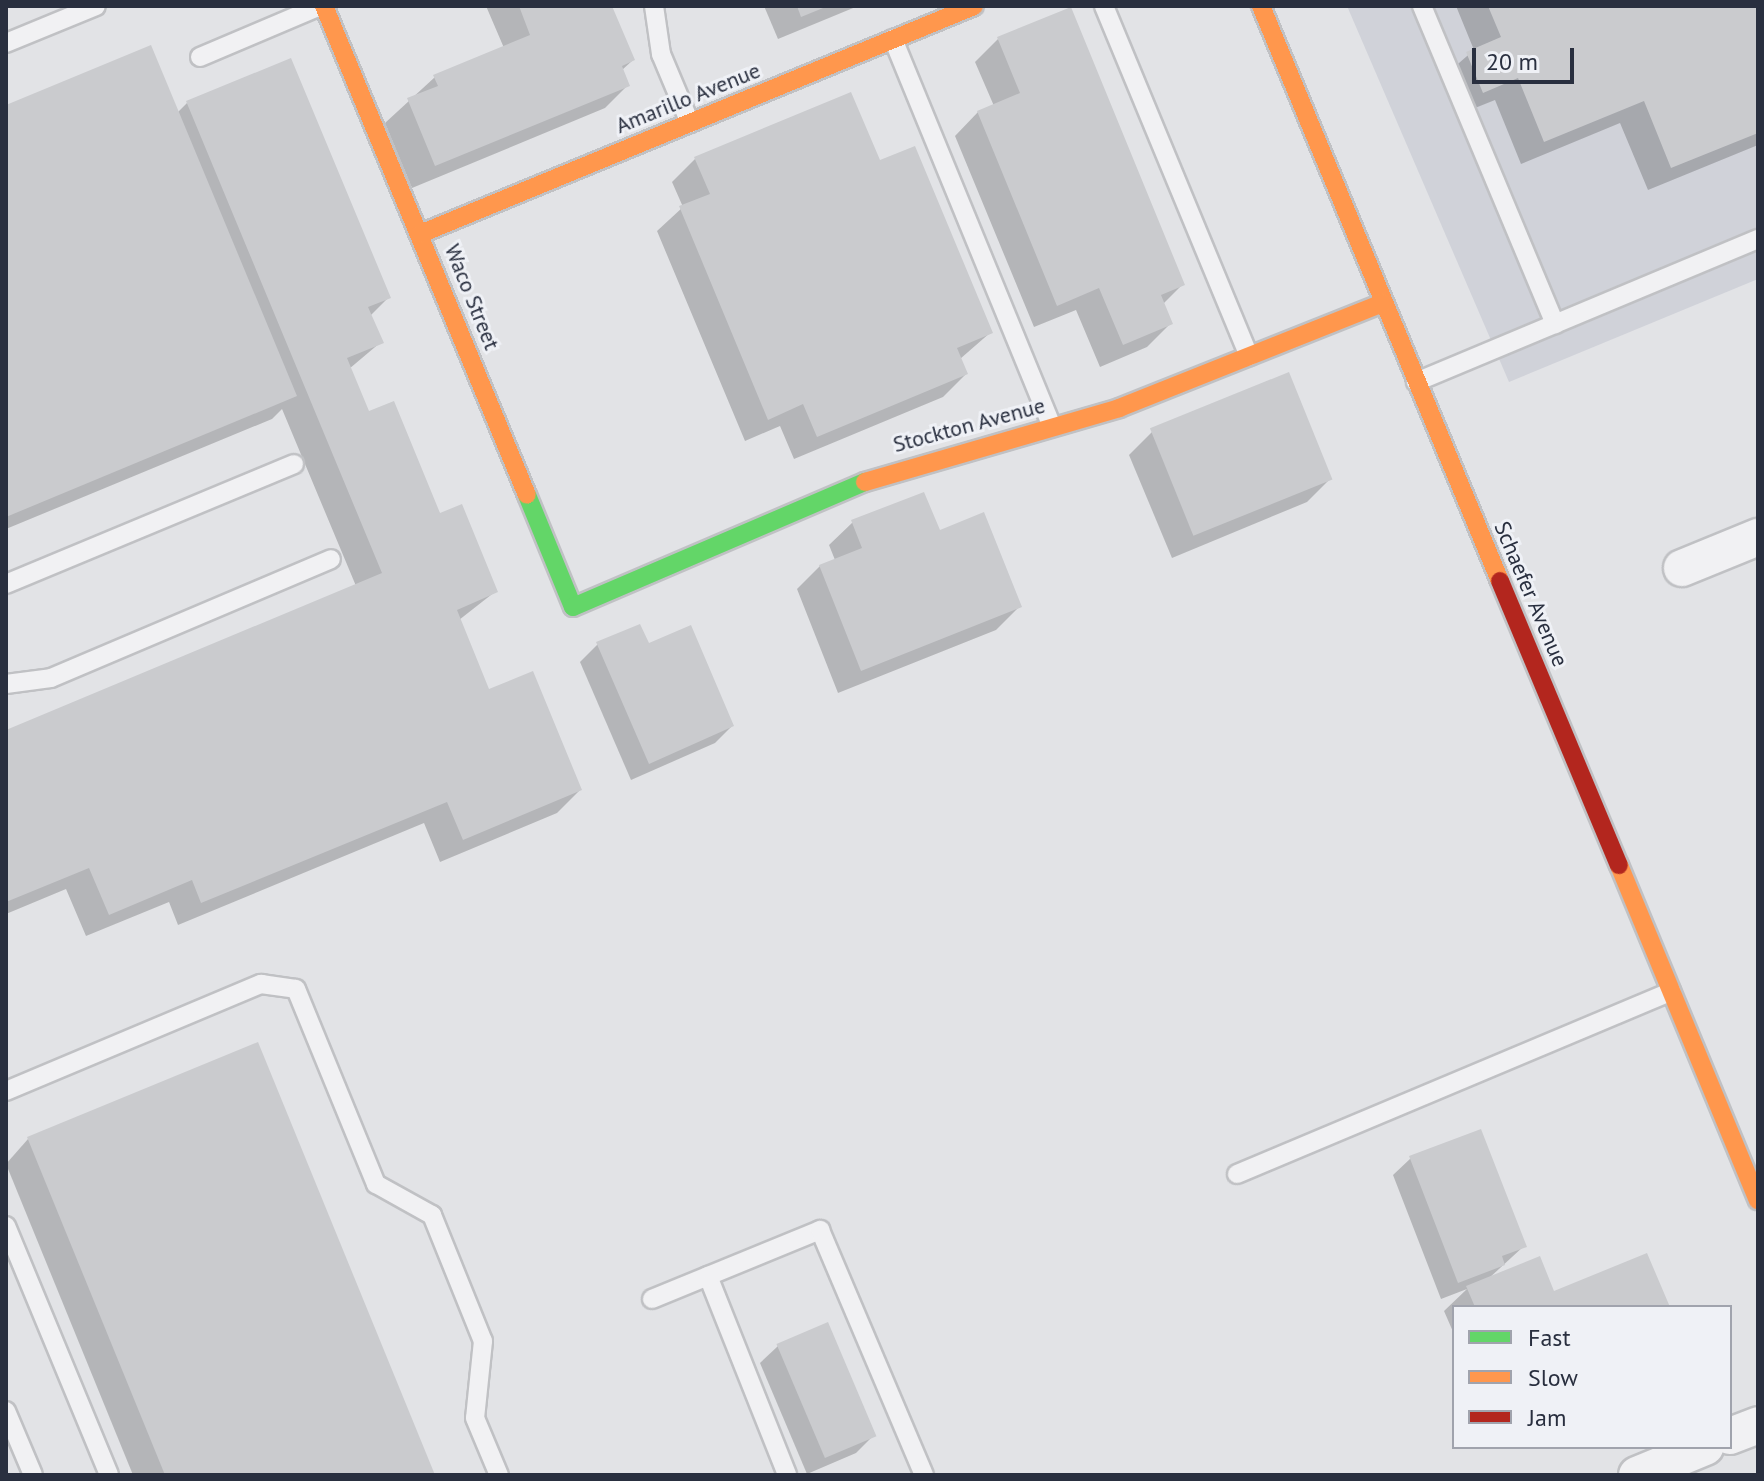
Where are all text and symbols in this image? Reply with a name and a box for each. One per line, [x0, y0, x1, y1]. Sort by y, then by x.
scale bar [1476, 32, 1578, 82]
text: 20 m [1486, 46, 1538, 77]
street label: Amarillo Avenue [612, 57, 764, 139]
street label: Waco Street [439, 240, 505, 354]
street label: Stockton Avenue [890, 392, 1048, 458]
street label: Schaefer Avenue [1488, 517, 1574, 671]
legend [1452, 1305, 1732, 1449]
text: Fast [1528, 1322, 1571, 1353]
text: Slow [1528, 1362, 1578, 1393]
text: Jam [1528, 1402, 1566, 1433]

